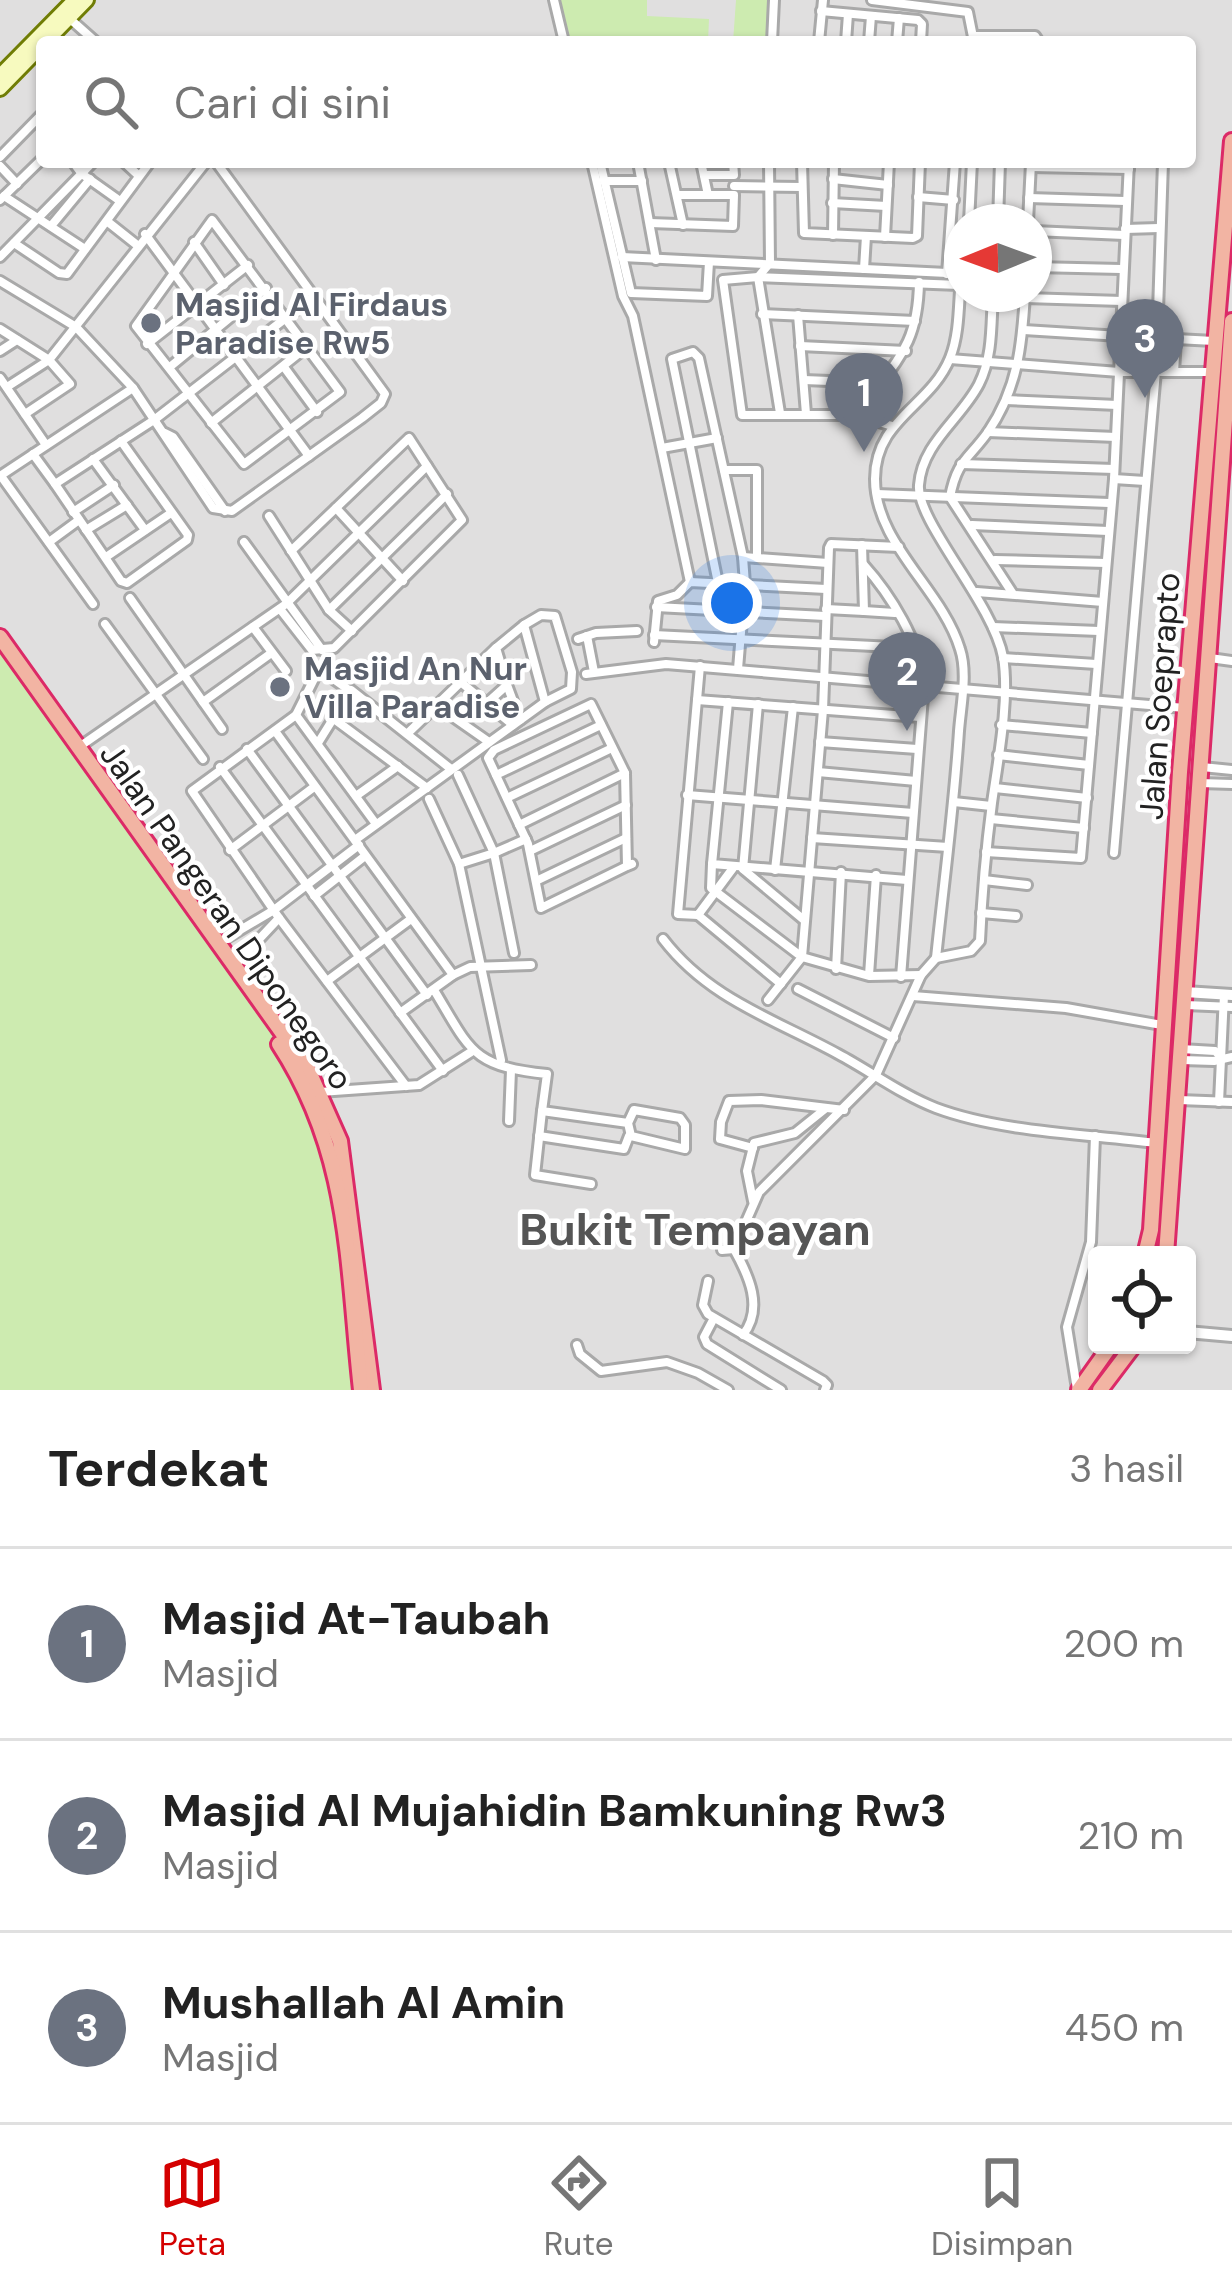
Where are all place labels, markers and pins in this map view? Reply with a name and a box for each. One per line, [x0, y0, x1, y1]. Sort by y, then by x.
place label: Masjid Al Firdaus Paradise Rw5 [175, 283, 448, 364]
pin: 3 [1106, 299, 1184, 398]
marker: Masjid Al Firdaus Paradise Rw5 [138, 310, 164, 336]
pin: 1 [825, 353, 903, 452]
pin: 2 [868, 632, 946, 731]
place label: Masjid An Nur Villa Paradise [304, 647, 527, 728]
marker: Masjid An Nur Villa Paradise [267, 674, 293, 700]

